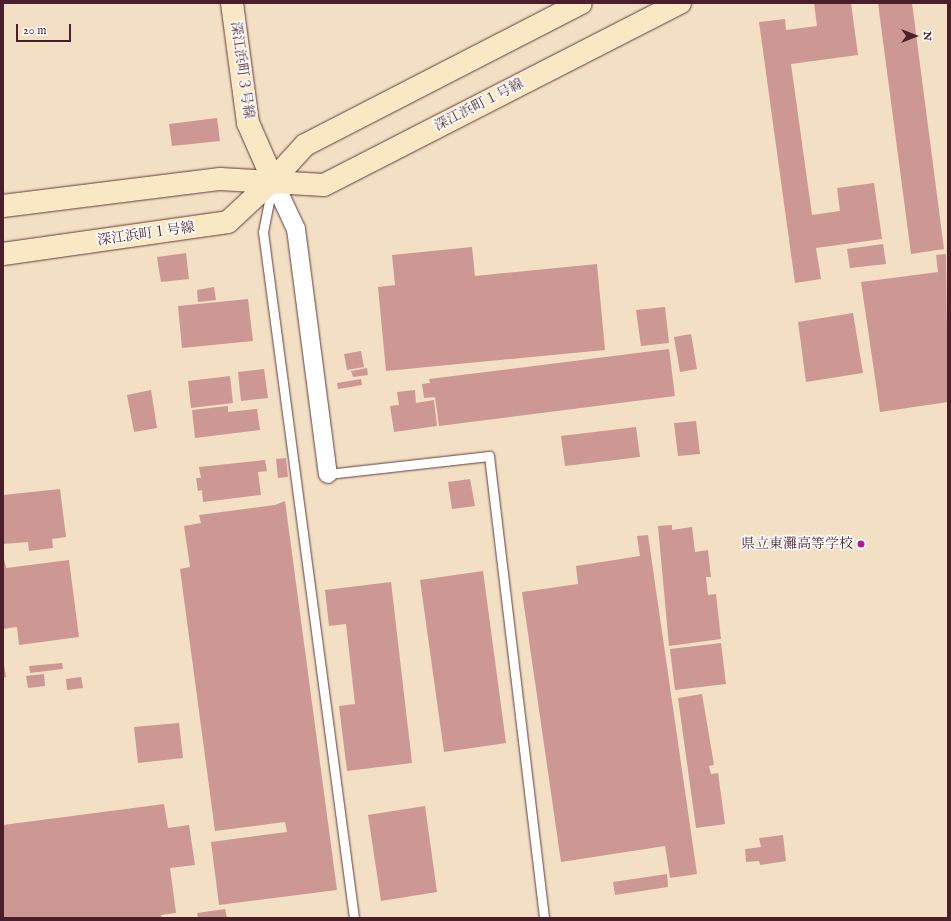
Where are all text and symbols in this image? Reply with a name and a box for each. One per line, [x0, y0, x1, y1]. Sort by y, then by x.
scale bar [18, 16, 73, 42]
north arrow [895, 16, 935, 56]
street label: 深江浜町３号線 [227, 20, 257, 120]
text: 20 m [23, 23, 46, 38]
text: N [920, 31, 934, 41]
street label: 深江浜町１号線 [432, 75, 526, 135]
street label: 深江浜町１号線 [96, 219, 196, 249]
place label: 県立東灘高等学校 [741, 536, 853, 552]
marker: 県立東灘高等学校 [856, 539, 866, 549]

